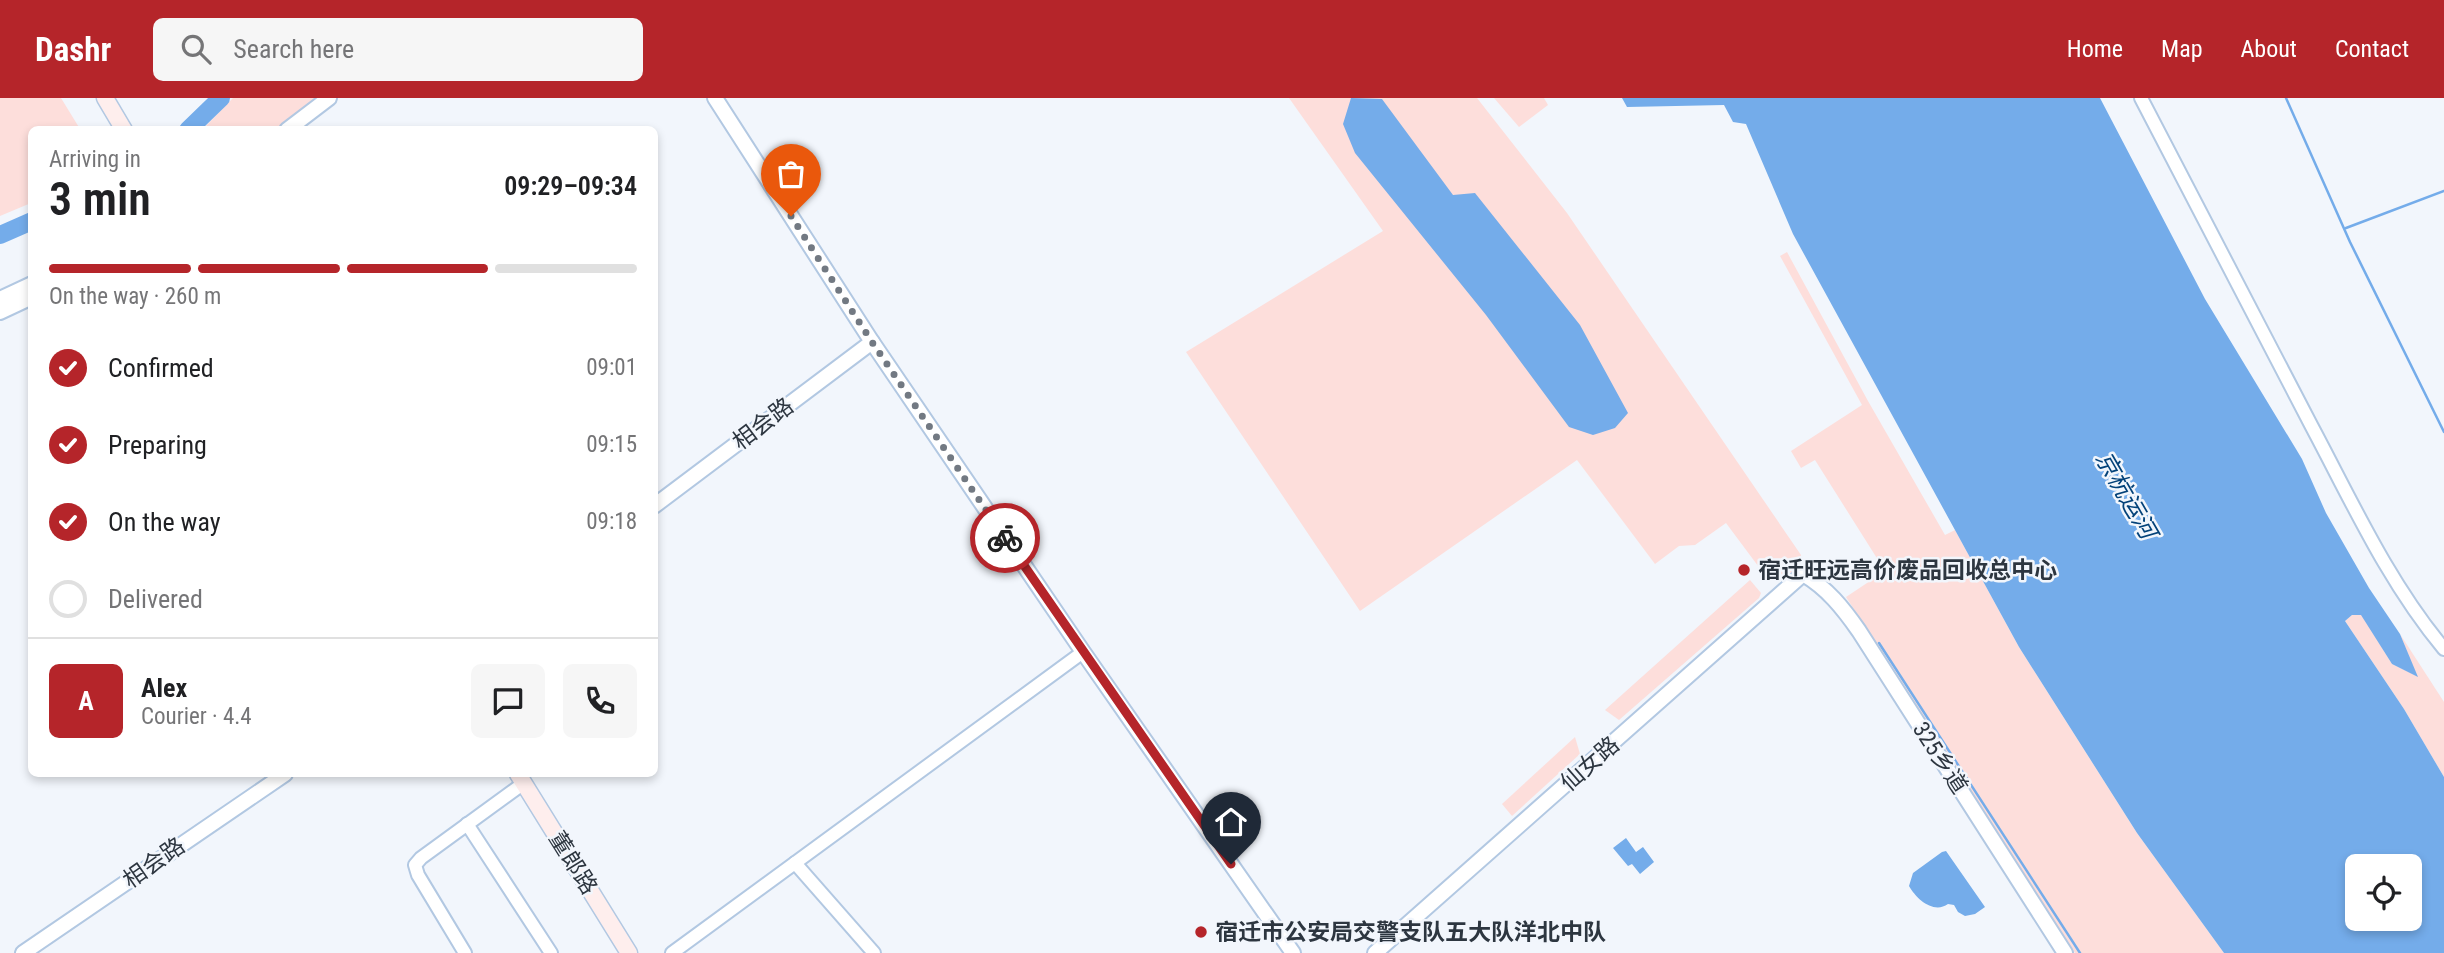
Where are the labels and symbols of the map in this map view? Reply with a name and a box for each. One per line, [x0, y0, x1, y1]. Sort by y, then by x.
pin [761, 144, 821, 216]
street label: 相会路 [727, 392, 799, 456]
water label: 京杭运河 [2090, 446, 2164, 547]
courier [970, 503, 1040, 573]
place label: 宿迁旺远高价废品回收总中心 [1758, 557, 2057, 584]
marker: 宿迁旺远高价废品回收总中心 [1736, 562, 1752, 578]
street label: 325乡道 [1907, 717, 1973, 799]
street label: 仙女路 [1555, 731, 1625, 797]
pin [1201, 792, 1261, 864]
street label: 董郎路 [543, 827, 603, 899]
street label: 相会路 [118, 832, 190, 894]
place label: 宿迁市公安局交警支队五大队洋北中队 [1215, 919, 1606, 946]
marker: 宿迁市公安局交警支队五大队洋北中队 [1193, 924, 1209, 940]

